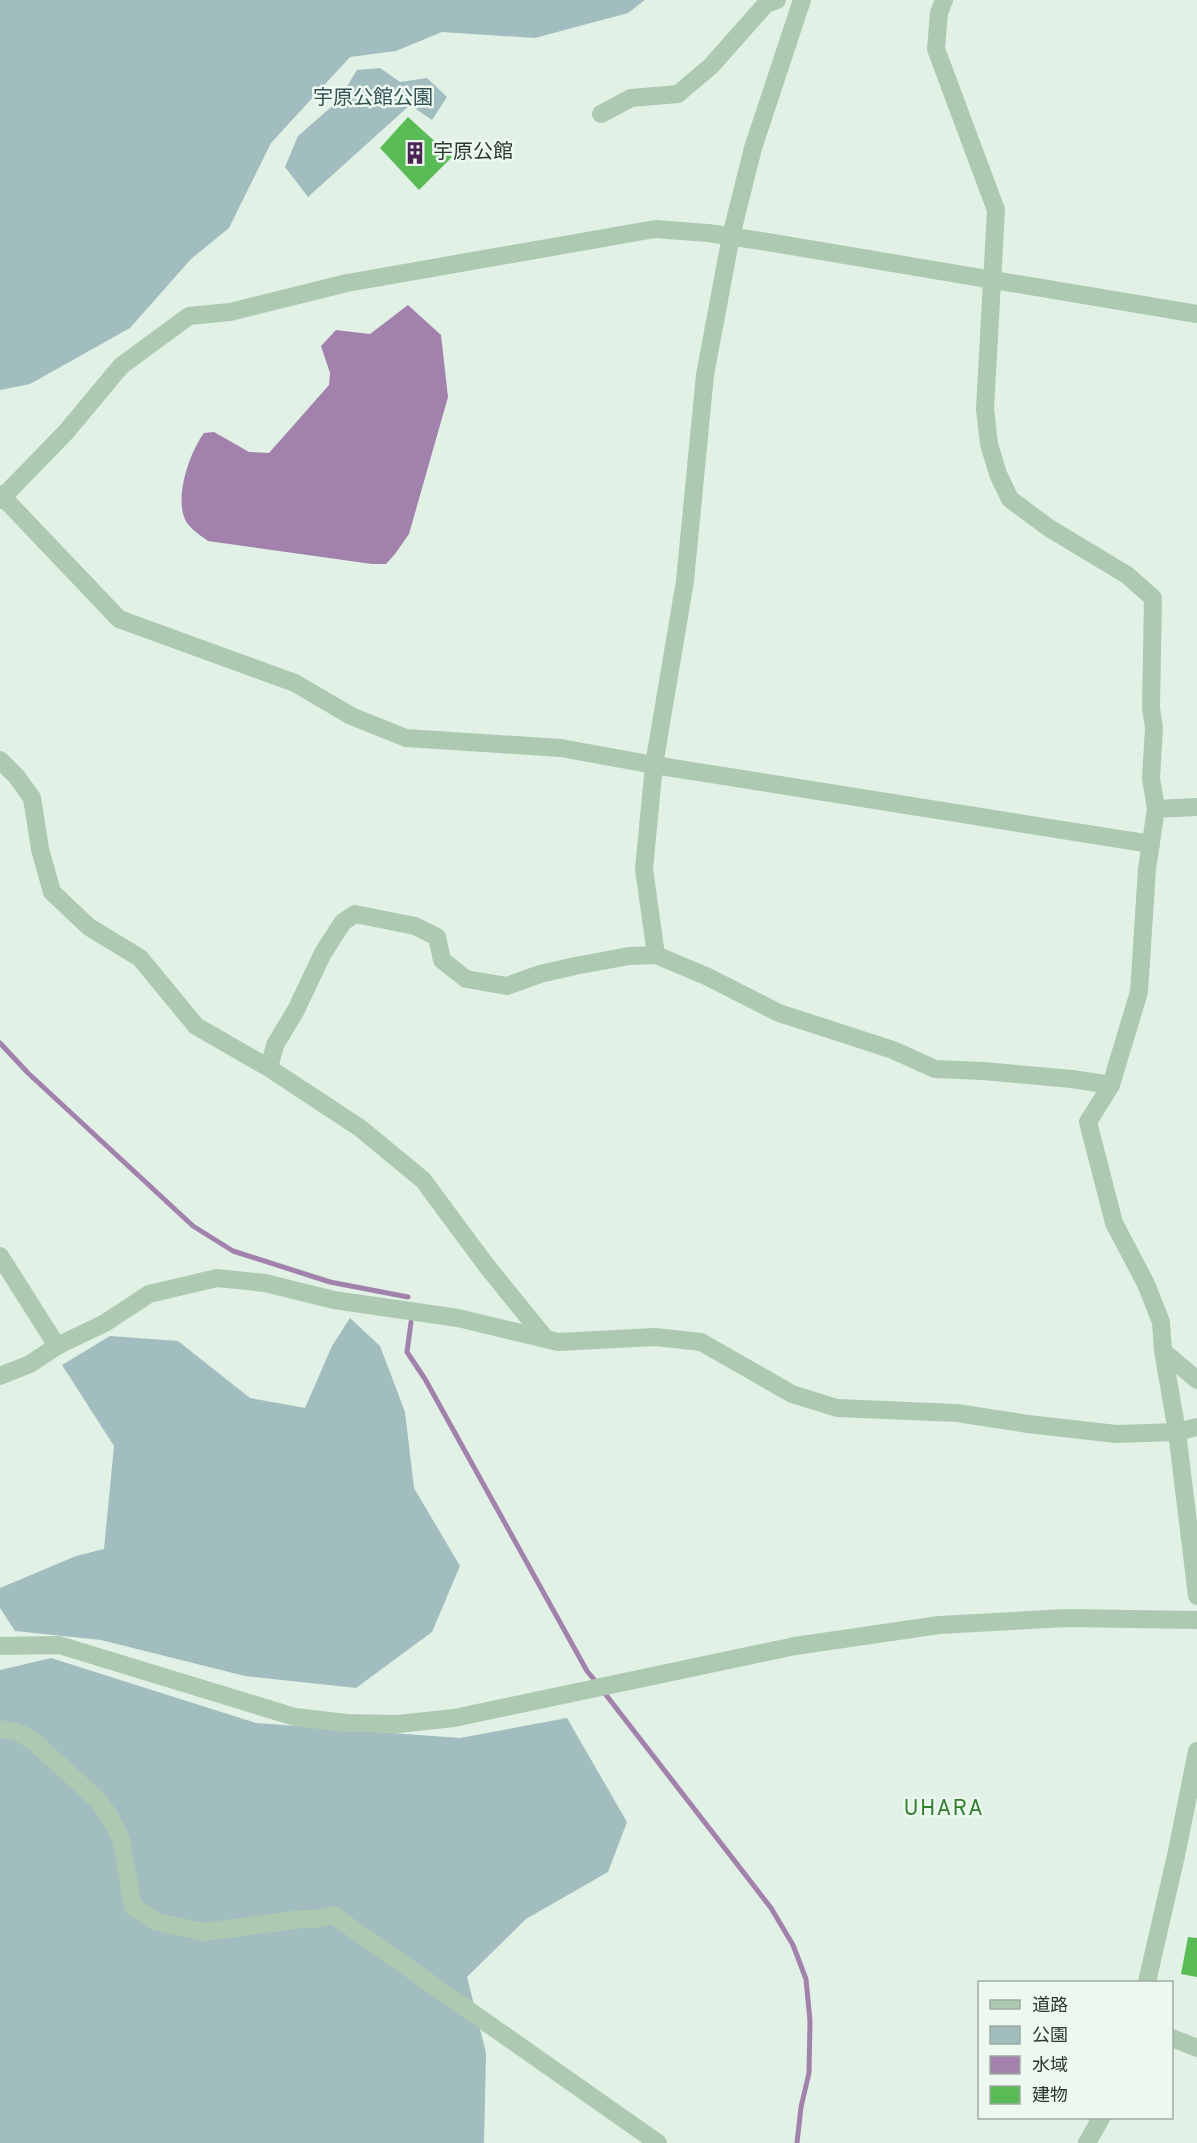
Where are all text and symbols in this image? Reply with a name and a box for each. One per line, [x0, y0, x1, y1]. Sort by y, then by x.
park label: 宇原公館公園 [313, 86, 433, 112]
building icon: 宇原公館 [402, 140, 428, 166]
place label: 宇原公館 [433, 140, 513, 166]
district label: UHARA [903, 1796, 985, 1823]
legend [978, 1981, 1173, 2119]
text: 道路 [1032, 1995, 1068, 2018]
text: 公園 [1032, 2025, 1068, 2048]
text: 水域 [1032, 2055, 1068, 2078]
text: 建物 [1032, 2085, 1068, 2108]

